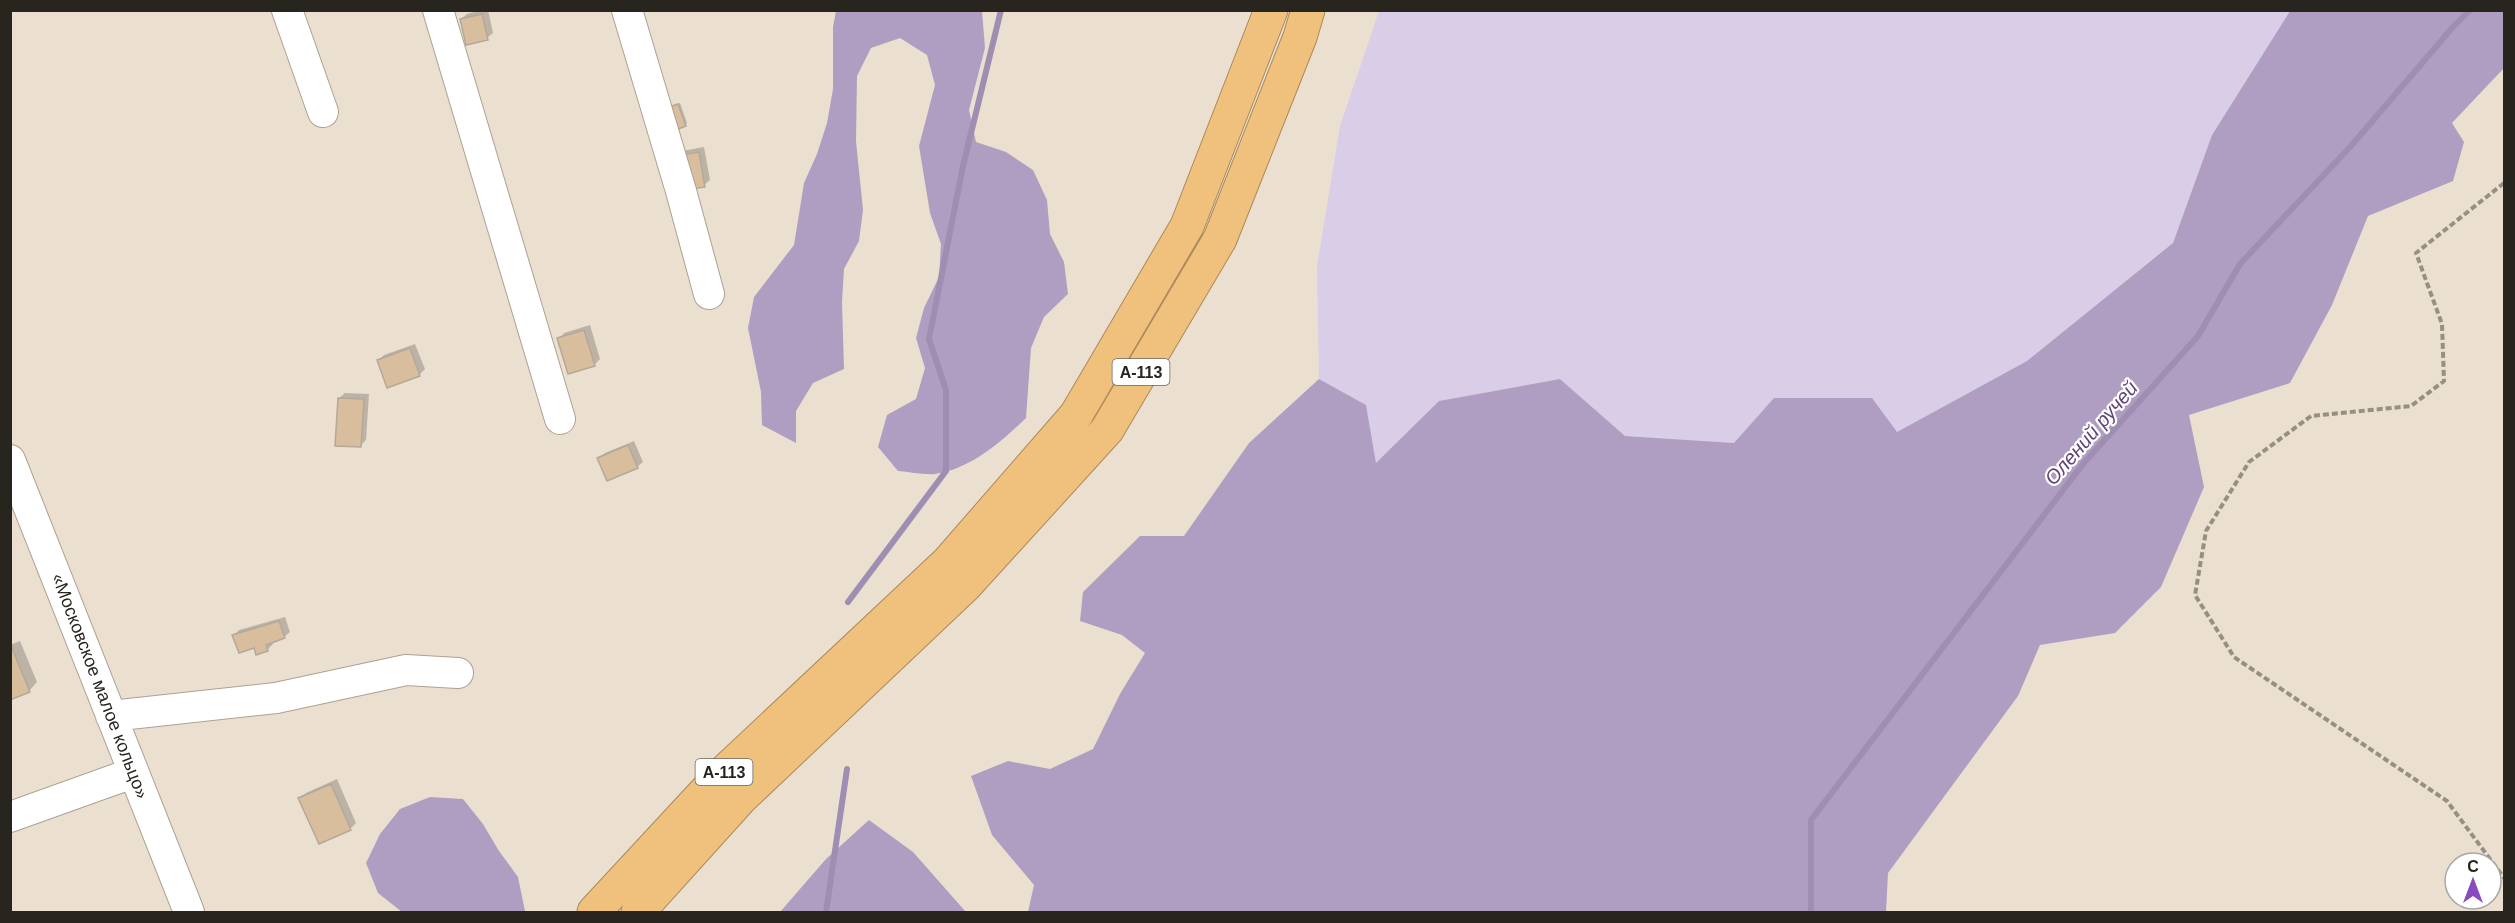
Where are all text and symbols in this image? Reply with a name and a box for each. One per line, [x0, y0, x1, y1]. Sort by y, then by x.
road number: А-113 [1112, 359, 1170, 385]
water label: Олений ручей [2040, 377, 2142, 489]
street label: «Московское малое кольцо» [48, 571, 152, 801]
road number: А-113 [696, 759, 752, 785]
north arrow [2443, 851, 2503, 911]
text: С [2467, 858, 2479, 875]

